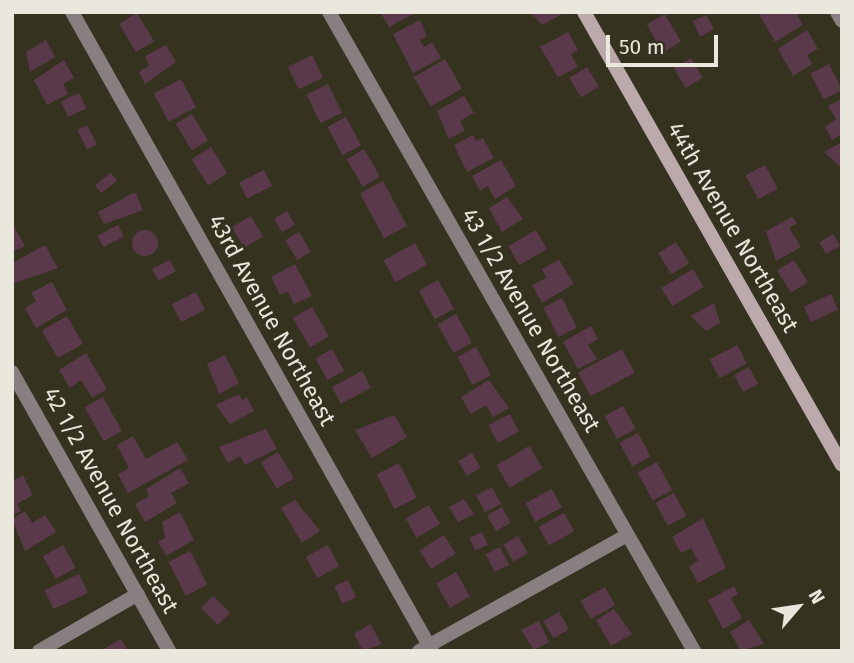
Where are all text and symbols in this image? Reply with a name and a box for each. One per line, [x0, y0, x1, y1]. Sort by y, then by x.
scale bar [609, 21, 721, 65]
text: 50 m [619, 34, 665, 60]
street label: 44th Avenue Northeast [661, 117, 805, 337]
street label: 43 1/2 Avenue Northeast [456, 203, 606, 437]
street label: 43rd Avenue Northeast [202, 210, 342, 430]
street label: 42 1/2 Avenue Northeast [37, 382, 185, 618]
north arrow [763, 572, 833, 642]
text: N [804, 585, 830, 608]

